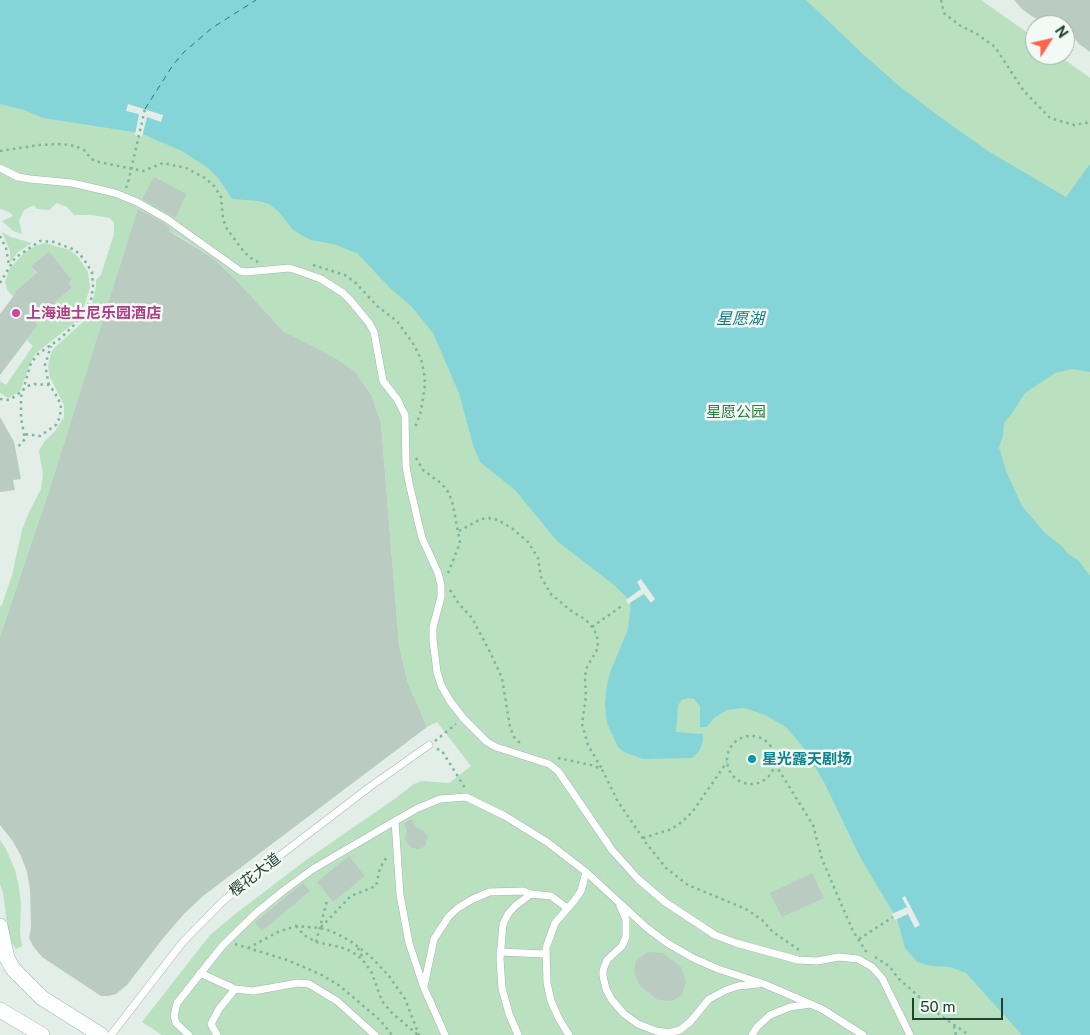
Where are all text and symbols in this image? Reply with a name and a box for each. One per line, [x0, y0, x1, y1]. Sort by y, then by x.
north arrow [1025, 15, 1075, 65]
text: N [1052, 23, 1071, 41]
place label: 上海迪士尼乐园酒店 [26, 304, 161, 322]
marker: 上海迪士尼乐园酒店 [10, 307, 22, 319]
water label: 星愿湖 [716, 309, 764, 329]
park label: 星愿公园 [706, 403, 766, 421]
place label: 星光露天剧场 [762, 750, 852, 768]
marker: 星光露天剧场 [746, 753, 758, 765]
street label: 樱花大道 [226, 849, 284, 901]
scale bar [915, 988, 1006, 1020]
text: 50 m [920, 998, 955, 1015]

